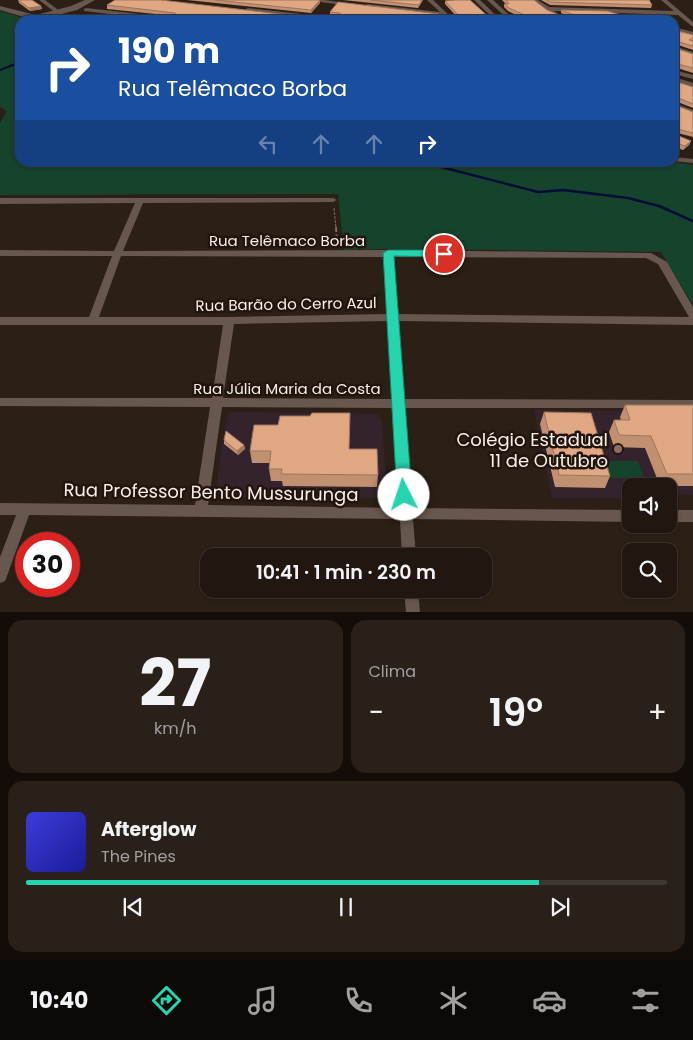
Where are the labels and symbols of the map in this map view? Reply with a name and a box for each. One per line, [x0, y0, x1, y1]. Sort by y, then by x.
street label: Rua Telêmaco Borba [209, 230, 365, 251]
pin [423, 233, 465, 275]
street label: Rua Barão do Cerro Azul [195, 292, 377, 316]
street label: Rua Júlia Maria da Costa [193, 378, 381, 399]
place label: Colégio Estadual 11 de Outubro [456, 427, 608, 473]
marker: Colégio Estadual 11 de Outubro [612, 443, 624, 455]
position arrow [377, 468, 429, 520]
street label: Rua Professor Bento Mussurunga [63, 477, 359, 507]
speed limit sign: 30 [15, 532, 80, 597]

